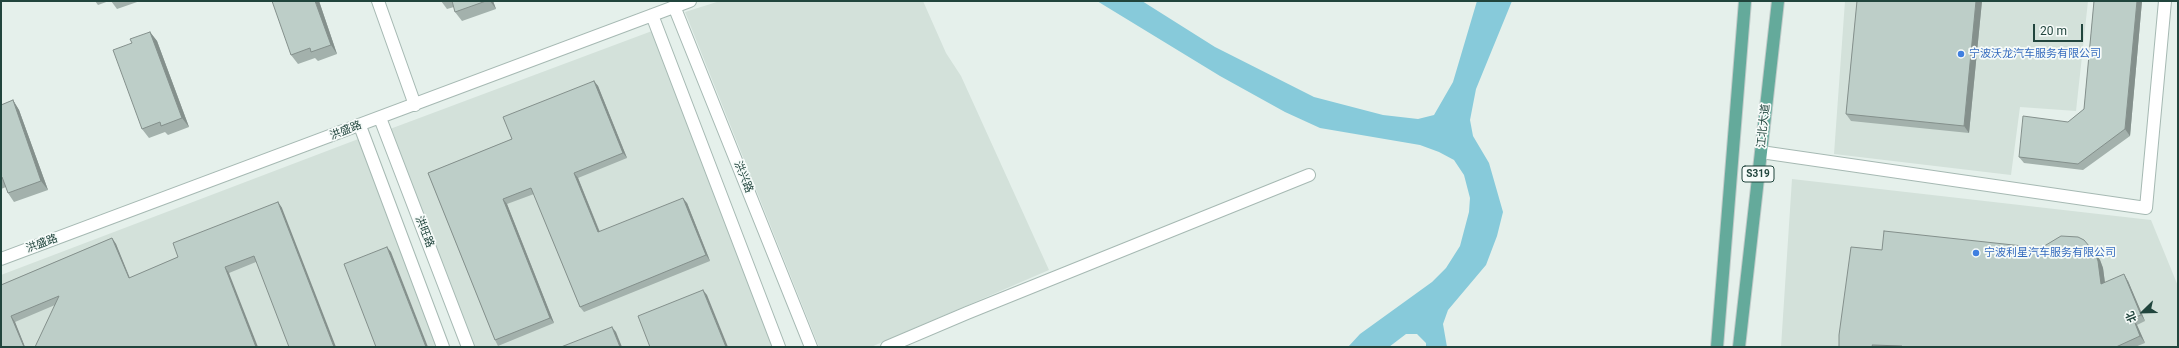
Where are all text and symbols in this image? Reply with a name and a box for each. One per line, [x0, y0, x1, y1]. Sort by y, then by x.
scale bar [2035, 16, 2085, 42]
text: 20 m [2040, 24, 2067, 38]
place label: 宁波沃龙汽车服务有限公司 [1969, 47, 2101, 61]
marker: 宁波沃龙汽车服务有限公司 [1956, 49, 1966, 59]
street label: 江北大道 [1755, 103, 1773, 149]
street label: 洪盛路 [328, 119, 364, 143]
street label: 洪兴路 [731, 159, 755, 195]
road number: S319 [1742, 166, 1774, 182]
street label: 洪旺路 [412, 214, 436, 250]
street label: 洪盛路 [24, 232, 60, 256]
place label: 宁波利星汽车服务有限公司 [1984, 246, 2116, 260]
marker: 宁波利星汽车服务有限公司 [1971, 248, 1981, 258]
north arrow [2123, 292, 2163, 332]
text: 北 [2123, 309, 2140, 324]

